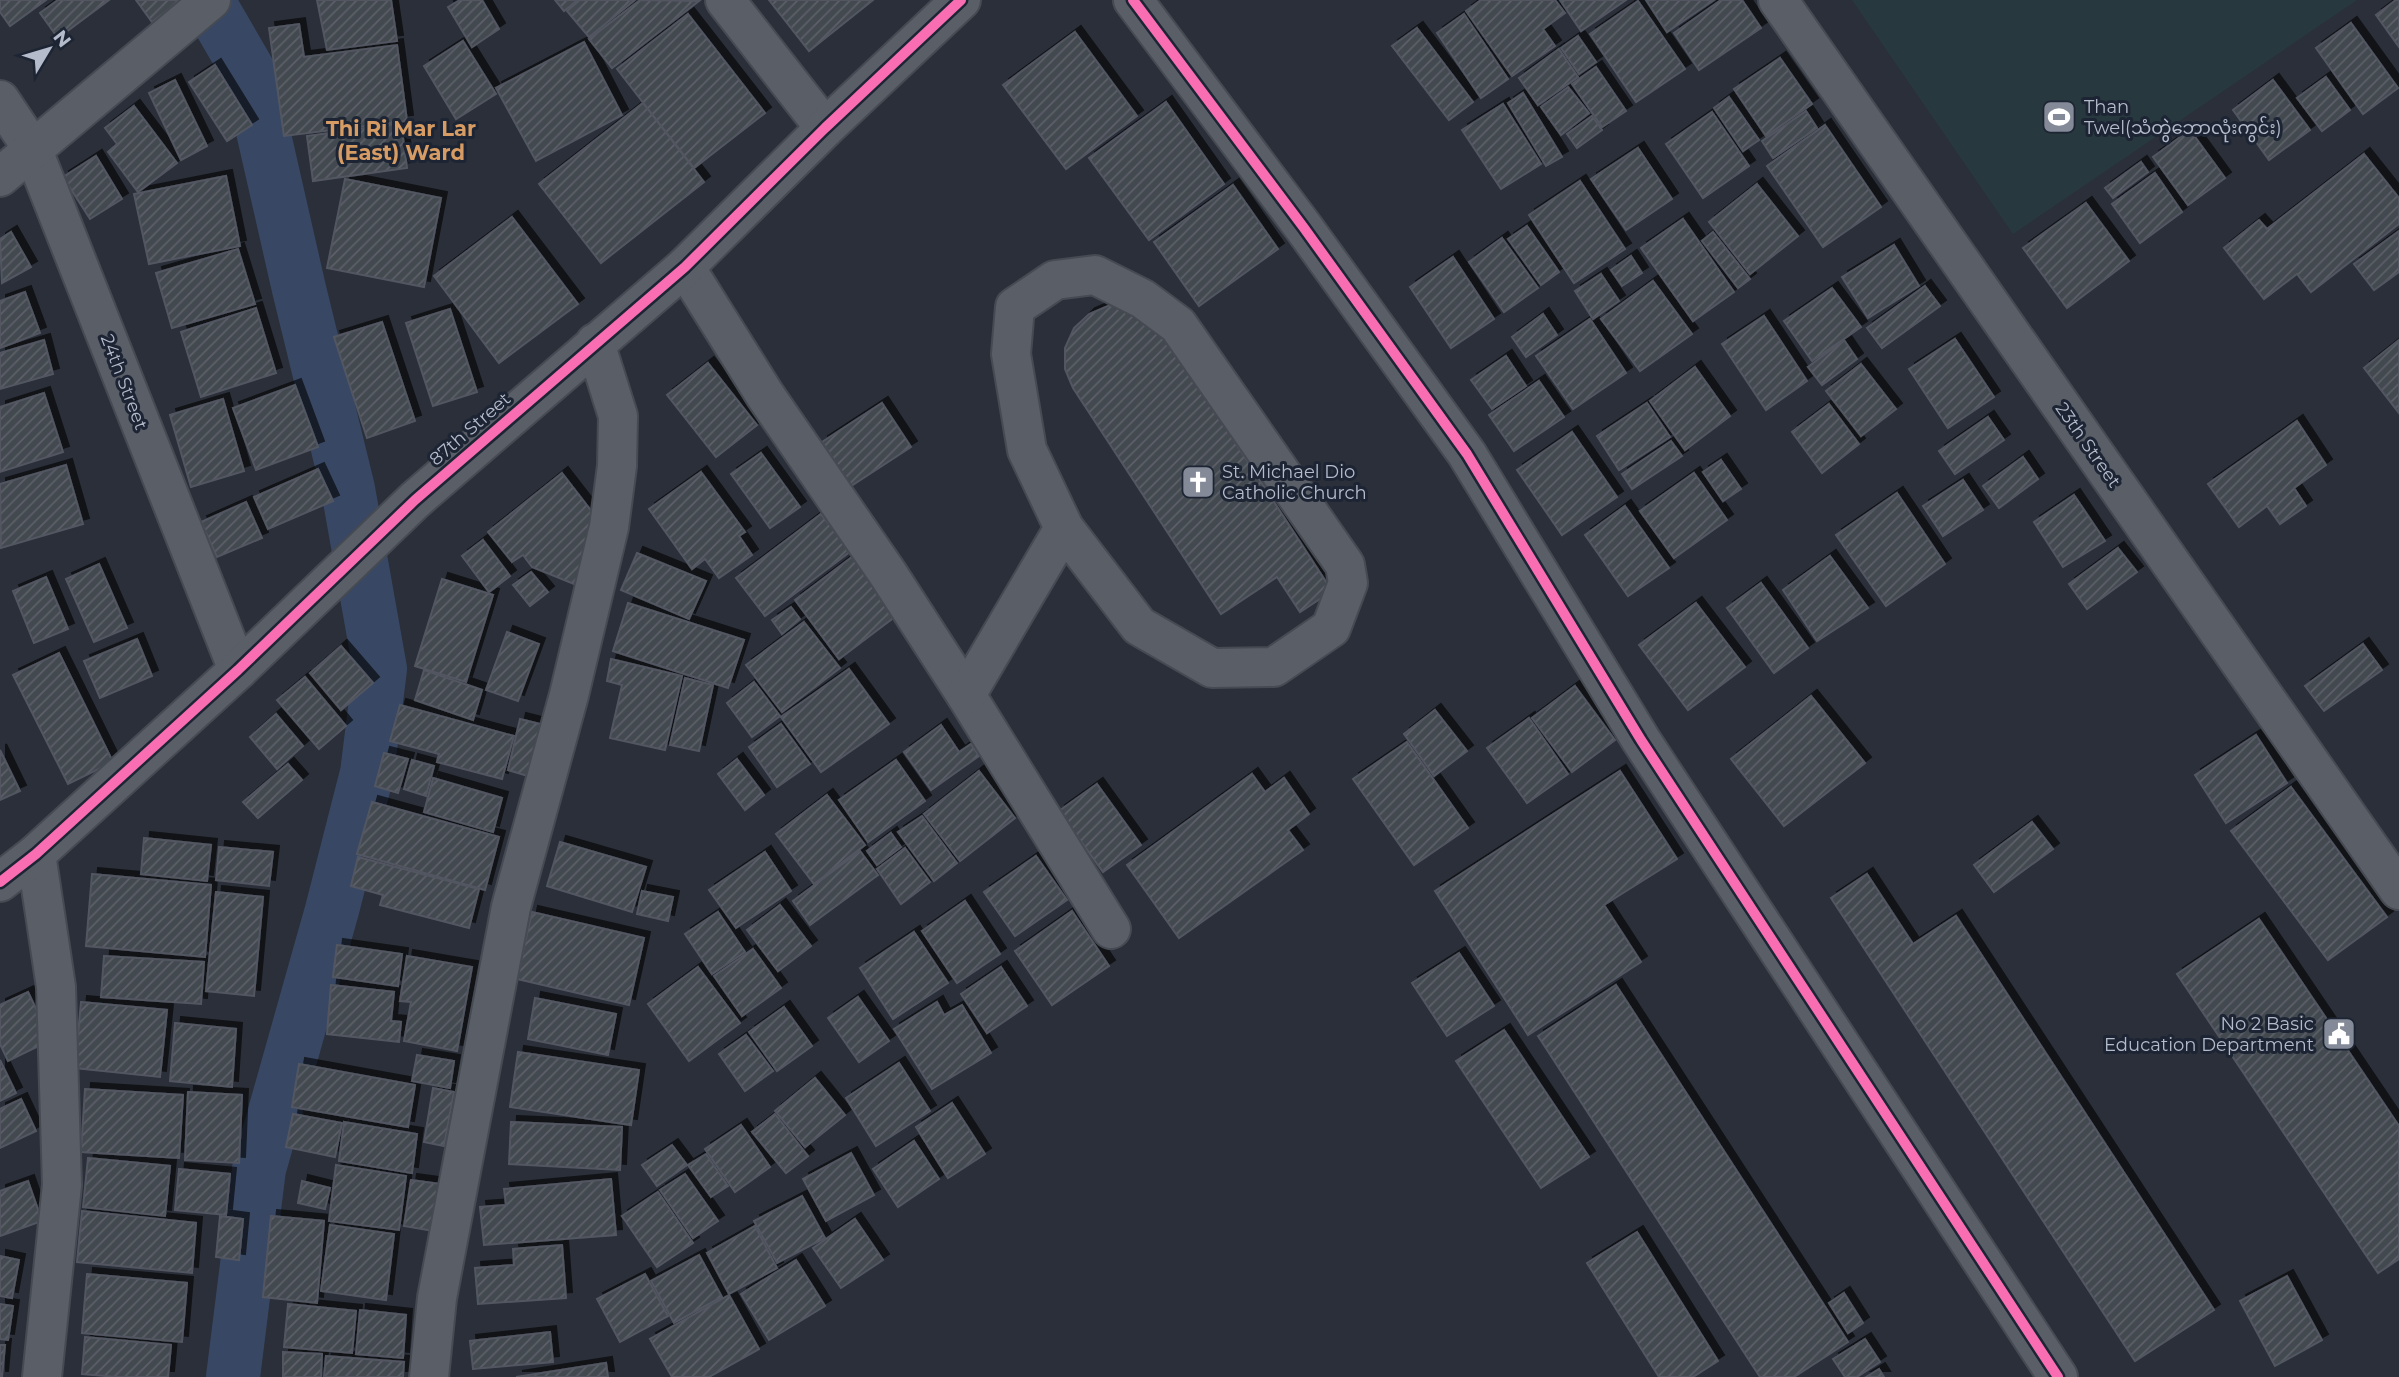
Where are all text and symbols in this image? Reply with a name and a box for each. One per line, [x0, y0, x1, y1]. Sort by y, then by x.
north arrow [14, 14, 84, 84]
text: N [48, 26, 76, 52]
place label: Than Twel(သံတွဲဘောလုံးကွင်း) [2084, 96, 2282, 143]
sports icon: Than Twel(သံတွဲဘောလုံးကွင်း) [2040, 98, 2078, 136]
district label: Thi Ri Mar Lar (East) Ward [326, 116, 476, 165]
street label: 24th Street [96, 331, 152, 433]
street label: 87th Street [425, 388, 515, 470]
street label: 23th Street [2051, 398, 2125, 492]
place label: St. Michael Dio Catholic Church [1222, 461, 1367, 504]
church icon: St. Michael Dio Catholic Church [1179, 463, 1217, 501]
place label: No 2 Basic Education Department [2104, 1013, 2314, 1056]
public building icon: No 2 Basic Education Department [2320, 1015, 2358, 1053]

